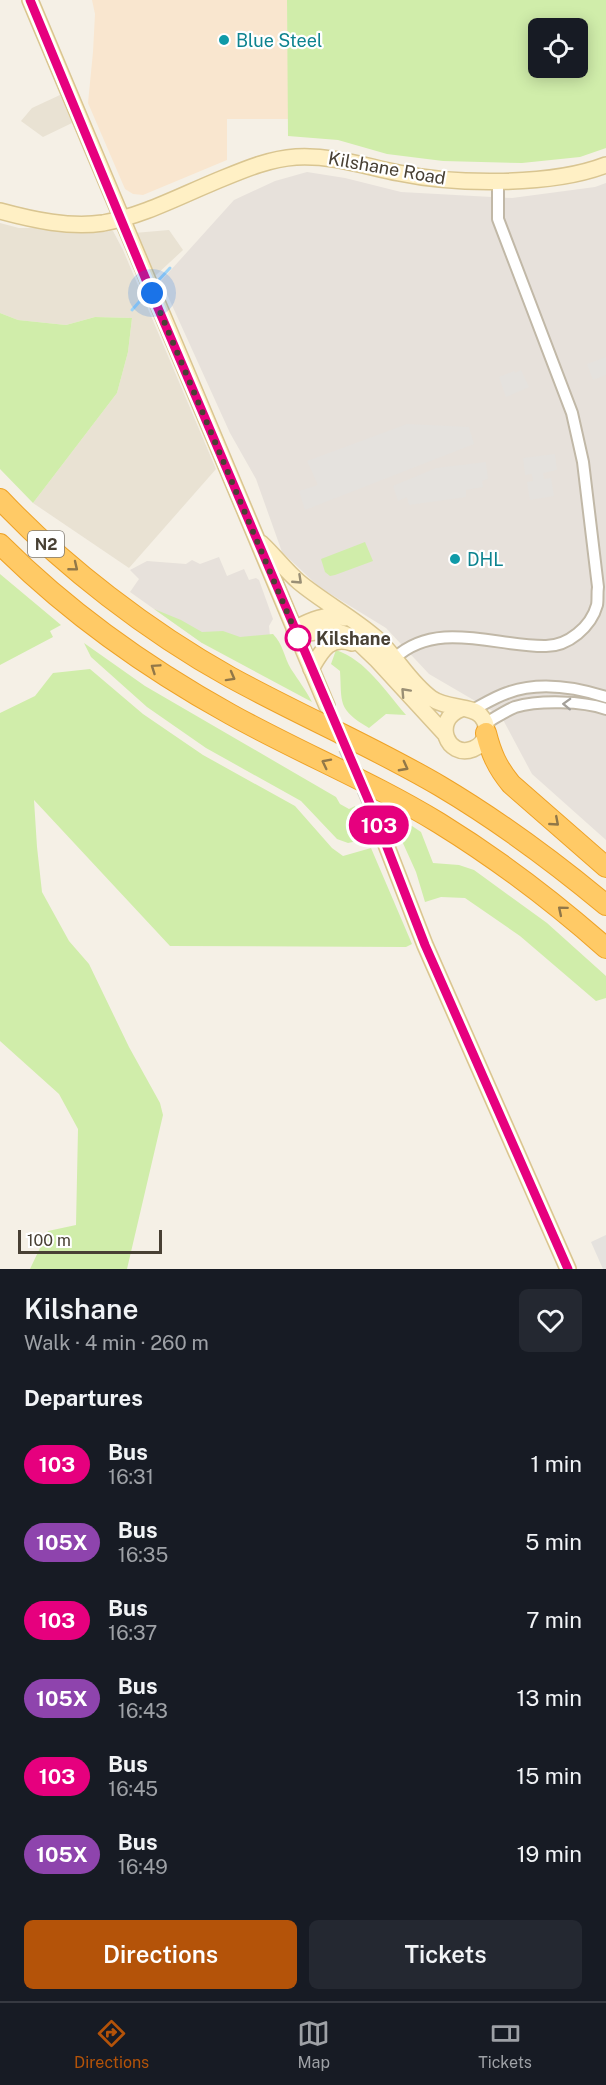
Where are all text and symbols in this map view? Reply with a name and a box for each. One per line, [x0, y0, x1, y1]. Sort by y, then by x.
map controls [528, 18, 588, 78]
button: locate [528, 18, 588, 78]
place label: Blue Steel [236, 30, 322, 51]
marker: Blue Steel [217, 33, 231, 47]
street label: Kilshane Road [327, 147, 447, 189]
your location [137, 278, 167, 308]
road number: N2 [28, 531, 64, 557]
place label: DHL [467, 549, 504, 570]
marker: DHL [448, 552, 462, 566]
one-way arrow [67, 559, 78, 570]
one-way arrow [291, 573, 301, 584]
marker: Kilshane [285, 625, 311, 651]
place label: Kilshane [316, 628, 391, 649]
one-way arrow [151, 664, 162, 675]
one-way arrow [225, 670, 235, 681]
one-way arrow [401, 688, 412, 699]
one-way arrow [562, 697, 571, 710]
one-way arrow [321, 758, 332, 770]
one-way arrow [398, 760, 408, 771]
line badge: 103 [344, 806, 413, 844]
text: 103 [361, 813, 397, 838]
one-way arrow [548, 815, 559, 826]
one-way arrow [558, 906, 569, 917]
scale bar [18, 1227, 162, 1254]
text: 100 m [27, 1231, 71, 1250]
button: heart [519, 1289, 582, 1352]
text: Kilshane [24, 1292, 138, 1325]
text: Walk · 4 min · 260 m [24, 1331, 209, 1355]
text: Departures [24, 1385, 143, 1411]
text: Bus [108, 1439, 148, 1465]
text: 1 min [530, 1451, 582, 1477]
text: 103 [39, 1452, 75, 1477]
text: 16:31 [108, 1465, 154, 1489]
text: Bus [118, 1517, 158, 1543]
text: 5 min [525, 1529, 582, 1555]
text: 105X [36, 1530, 88, 1555]
text: 16:35 [118, 1543, 168, 1567]
text: Bus [108, 1595, 148, 1621]
text: 7 min [526, 1607, 582, 1633]
text: 103 [39, 1608, 75, 1633]
text: 16:37 [108, 1621, 157, 1645]
text: Bus [118, 1673, 158, 1699]
text: 13 min [517, 1685, 582, 1711]
text: 105X [36, 1686, 88, 1711]
text: 16:43 [118, 1699, 168, 1723]
text: Bus [108, 1751, 148, 1777]
text: 15 min [516, 1763, 582, 1789]
text: 103 [39, 1764, 75, 1789]
text: 16:45 [108, 1777, 158, 1801]
text: Bus [118, 1829, 158, 1855]
text: 19 min [517, 1841, 582, 1867]
text: 105X [36, 1842, 88, 1867]
text: 16:49 [118, 1855, 168, 1879]
button: Directions [24, 1920, 297, 1989]
button: Tickets [309, 1920, 582, 1989]
tab: Directions [74, 2017, 149, 2072]
tab: Map [297, 2017, 330, 2072]
tab: Tickets [478, 2017, 532, 2072]

